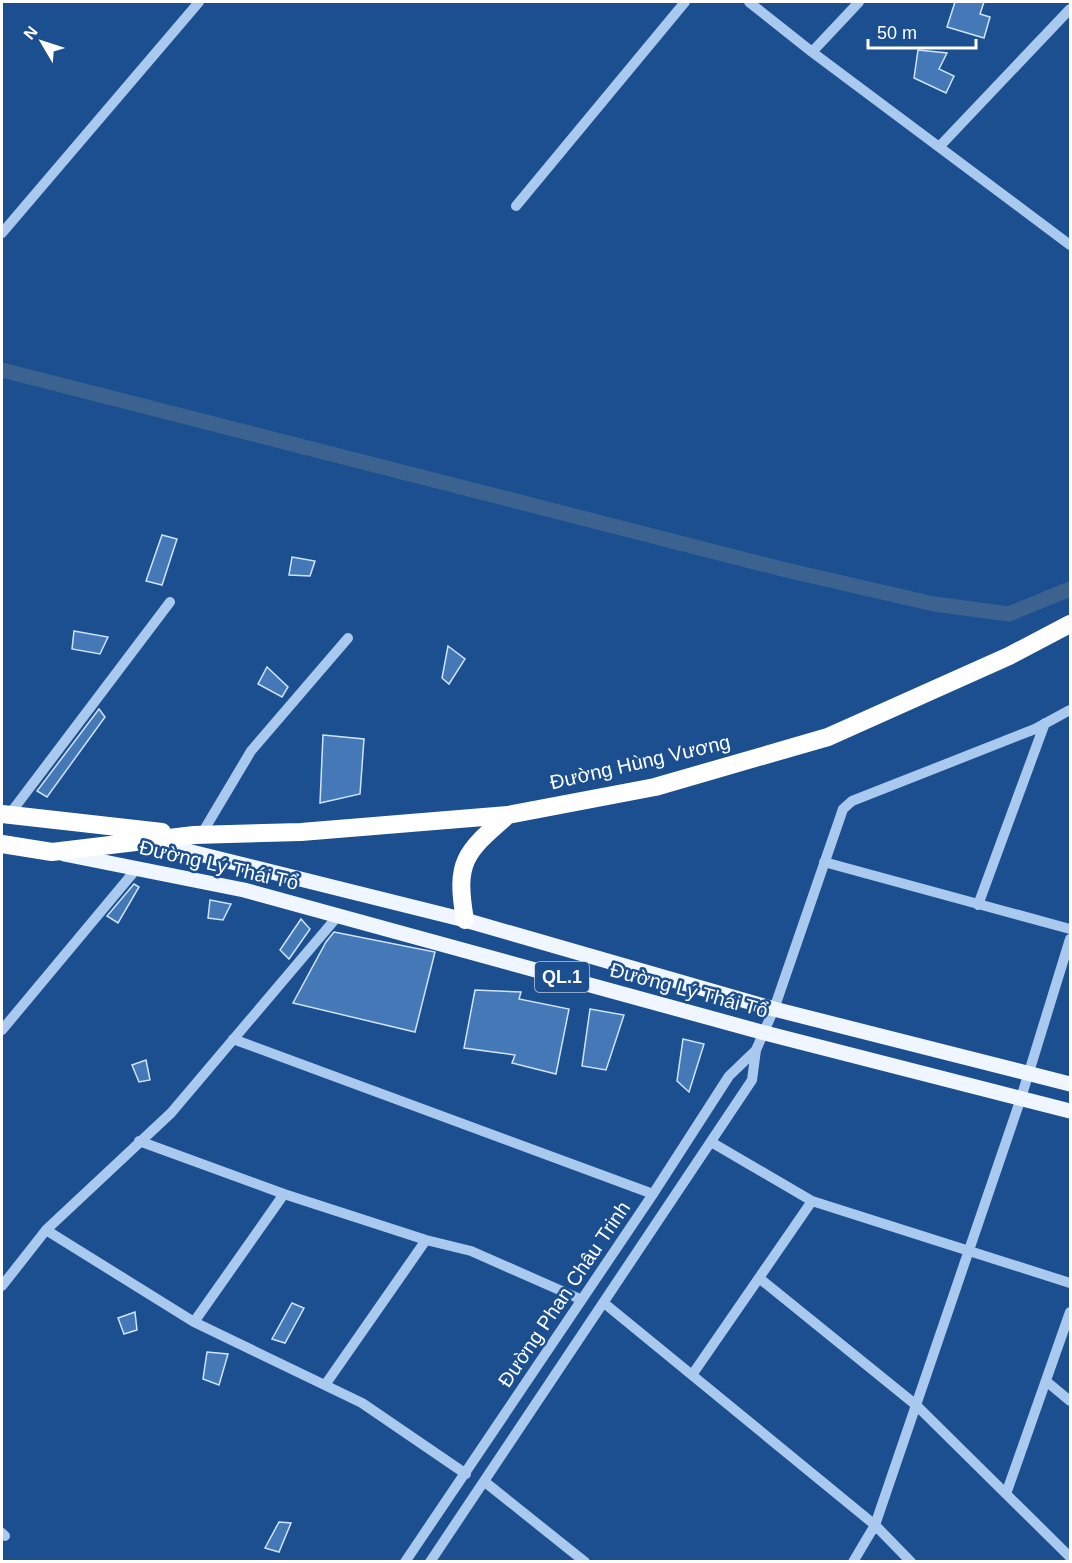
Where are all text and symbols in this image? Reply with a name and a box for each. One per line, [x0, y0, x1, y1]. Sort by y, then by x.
north arrow [12, 12, 72, 72]
scale bar [868, 12, 976, 50]
text: N [20, 23, 41, 43]
text: 50 m [877, 23, 917, 43]
street label: Đường Hùng Vương [548, 731, 732, 793]
street label: Đường Lý Thái Tổ [137, 836, 301, 894]
street label: Đường Lý Thái Tổ [608, 958, 770, 1022]
road number: QL.1 [535, 962, 589, 992]
street label: Đường Phan Châu Trinh [494, 1197, 634, 1391]

